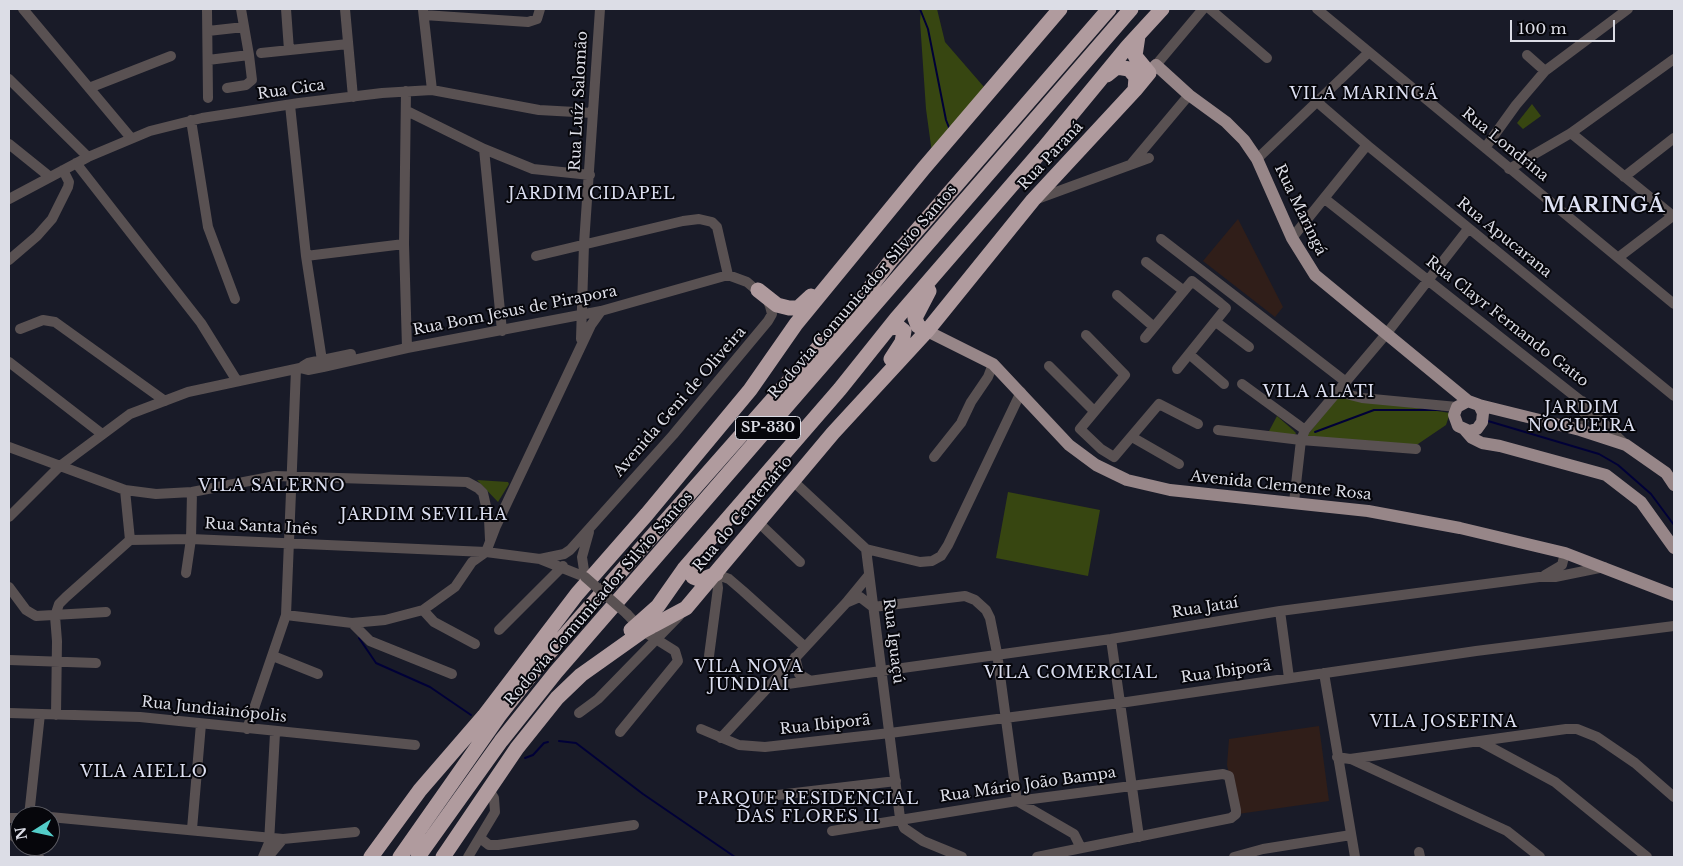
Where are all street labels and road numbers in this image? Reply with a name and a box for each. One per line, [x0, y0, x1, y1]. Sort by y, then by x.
street label: Rua Luíz Salomão [566, 31, 592, 171]
street label: Rua Cica [256, 76, 326, 104]
street label: Rua Londrina [1458, 104, 1552, 186]
street label: Rua Paraná [1015, 118, 1087, 194]
street label: Rua Maringá [1270, 162, 1330, 258]
street label: Rodovia Comunicador Silvio Santos [765, 181, 961, 403]
street label: Rua Apucarana [1453, 194, 1555, 282]
street label: Rua Clayr Fernando Gatto [1422, 253, 1592, 391]
street label: Rua Bom Jesus de Pirapora [411, 282, 619, 340]
street label: Avenida Geni de Oliveira [610, 323, 750, 481]
road number: SP-330 [736, 416, 800, 439]
street label: Rua do Centenário [690, 453, 796, 575]
street label: Avenida Clemente Rosa [1190, 468, 1372, 504]
street label: Rodovia Comunicador Silvio Santos [501, 488, 697, 710]
street label: Rua Santa Inês [204, 515, 318, 539]
street label: Rua Jataí [1170, 594, 1240, 622]
street label: Rua Iguaçú [879, 597, 907, 685]
street label: Rua Ibiporã [1180, 657, 1272, 687]
street label: Rua Jundiainópolis [140, 693, 288, 727]
street label: Rua Ibiporã [779, 711, 871, 739]
street label: Rua Mário João Bampa [939, 764, 1117, 806]

